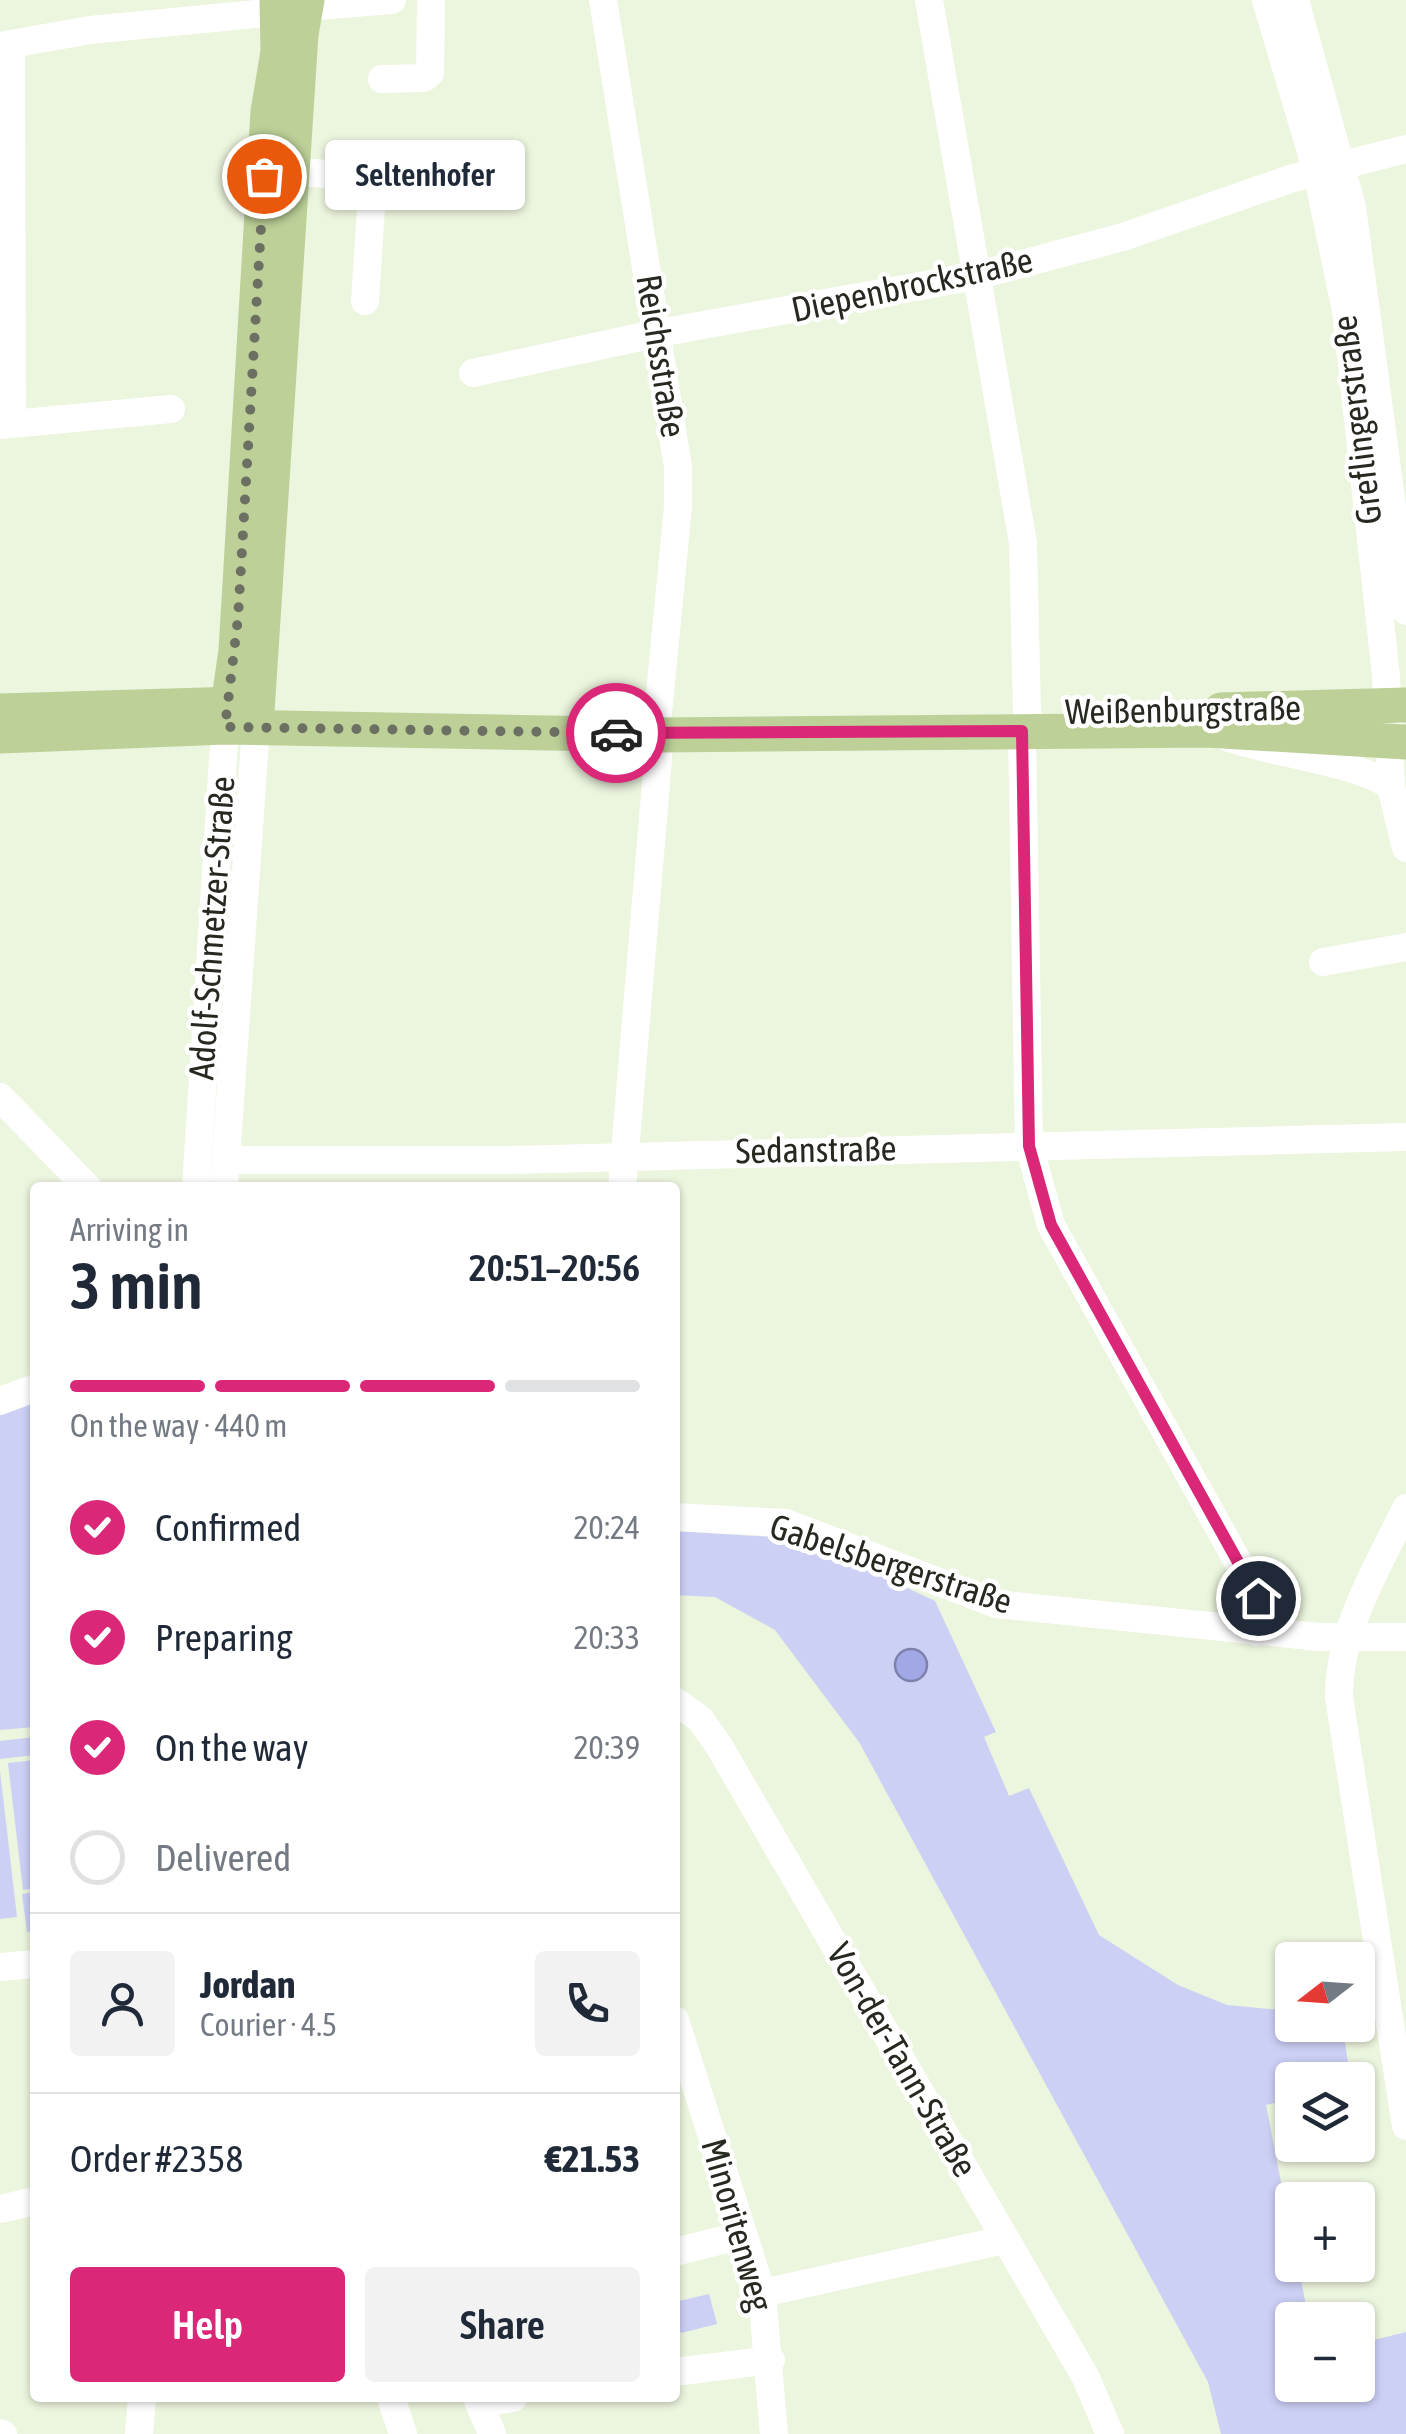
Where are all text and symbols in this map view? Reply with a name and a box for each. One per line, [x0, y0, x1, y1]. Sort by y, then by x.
pin [222, 134, 307, 219]
callout: Seltenhofer [324, 141, 524, 211]
icon: bag [237, 149, 292, 204]
text: Seltenhofer [356, 156, 494, 193]
street label: Diepenbrockstraße [788, 239, 1036, 329]
street label: Reichsstraße [629, 272, 695, 440]
street label: Greflingerstraße [1323, 313, 1389, 527]
courier [566, 683, 666, 783]
street label: Weißenburgstraße [1065, 687, 1301, 731]
icon: car [589, 706, 644, 761]
street label: Adolf-Schmetzer-Straße [180, 775, 242, 1081]
street label: Sedanstraße [735, 1128, 897, 1170]
text: Arriving in [70, 1211, 189, 1248]
text: 20:51–20:56 [469, 1246, 640, 1289]
text: 3 min [70, 1248, 203, 1323]
text: On the way · 440 m [70, 1407, 287, 1444]
icon: check [70, 1500, 125, 1555]
street label: Gabelsbergerstraße [765, 1505, 1017, 1621]
text: Confirmed [155, 1506, 301, 1549]
text: 20:24 [574, 1509, 640, 1546]
pin [1216, 1556, 1301, 1641]
icon: home [1231, 1571, 1286, 1626]
icon: check [70, 1610, 125, 1665]
text: Preparing [155, 1616, 293, 1659]
text: 20:33 [574, 1619, 640, 1656]
icon: check [70, 1720, 125, 1775]
text: On the way [155, 1726, 308, 1769]
text: 20:39 [574, 1729, 640, 1766]
text: Delivered [155, 1836, 291, 1879]
street label: Von-der-Tann-Straße [820, 1936, 986, 2183]
north arrow [1275, 1942, 1375, 2042]
map controls [1275, 1942, 1375, 2402]
button: person [70, 1951, 175, 2056]
button: phone [535, 1951, 640, 2056]
text: Jordan [200, 1963, 295, 2006]
text: Courier · 4.5 [200, 2006, 337, 2043]
button: layers [1275, 2062, 1375, 2162]
street label: Minoritenweg [694, 2134, 782, 2315]
text: Order #2358 [70, 2137, 243, 2180]
text: €21.53 [545, 2137, 640, 2180]
button: + [1275, 2182, 1375, 2282]
button: Help [70, 2267, 345, 2382]
button: Share [365, 2267, 640, 2382]
button: − [1275, 2302, 1375, 2402]

